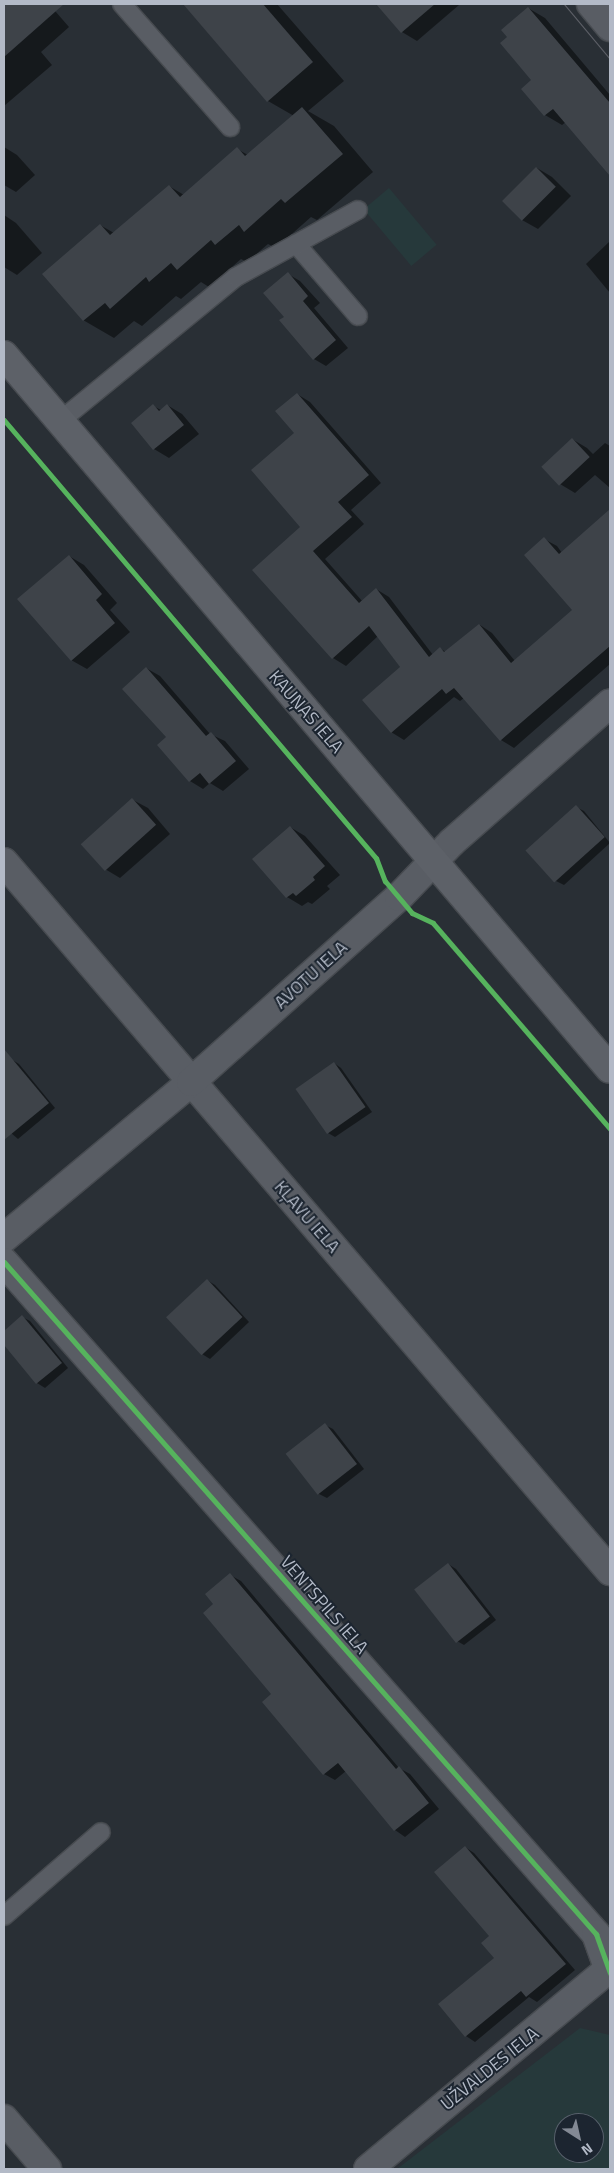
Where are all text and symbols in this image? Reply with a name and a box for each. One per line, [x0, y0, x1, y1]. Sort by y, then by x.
street label: KAUŅAS IELA [264, 666, 348, 758]
street label: AVOTU IELA [270, 937, 352, 1013]
street label: KĻAVU IELA [270, 1176, 344, 1258]
street label: VENTSPILS IELA [276, 1552, 372, 1658]
street label: UŽVALDES IELA [437, 2023, 543, 2115]
north arrow [554, 2113, 604, 2163]
text: N [577, 2138, 597, 2161]

